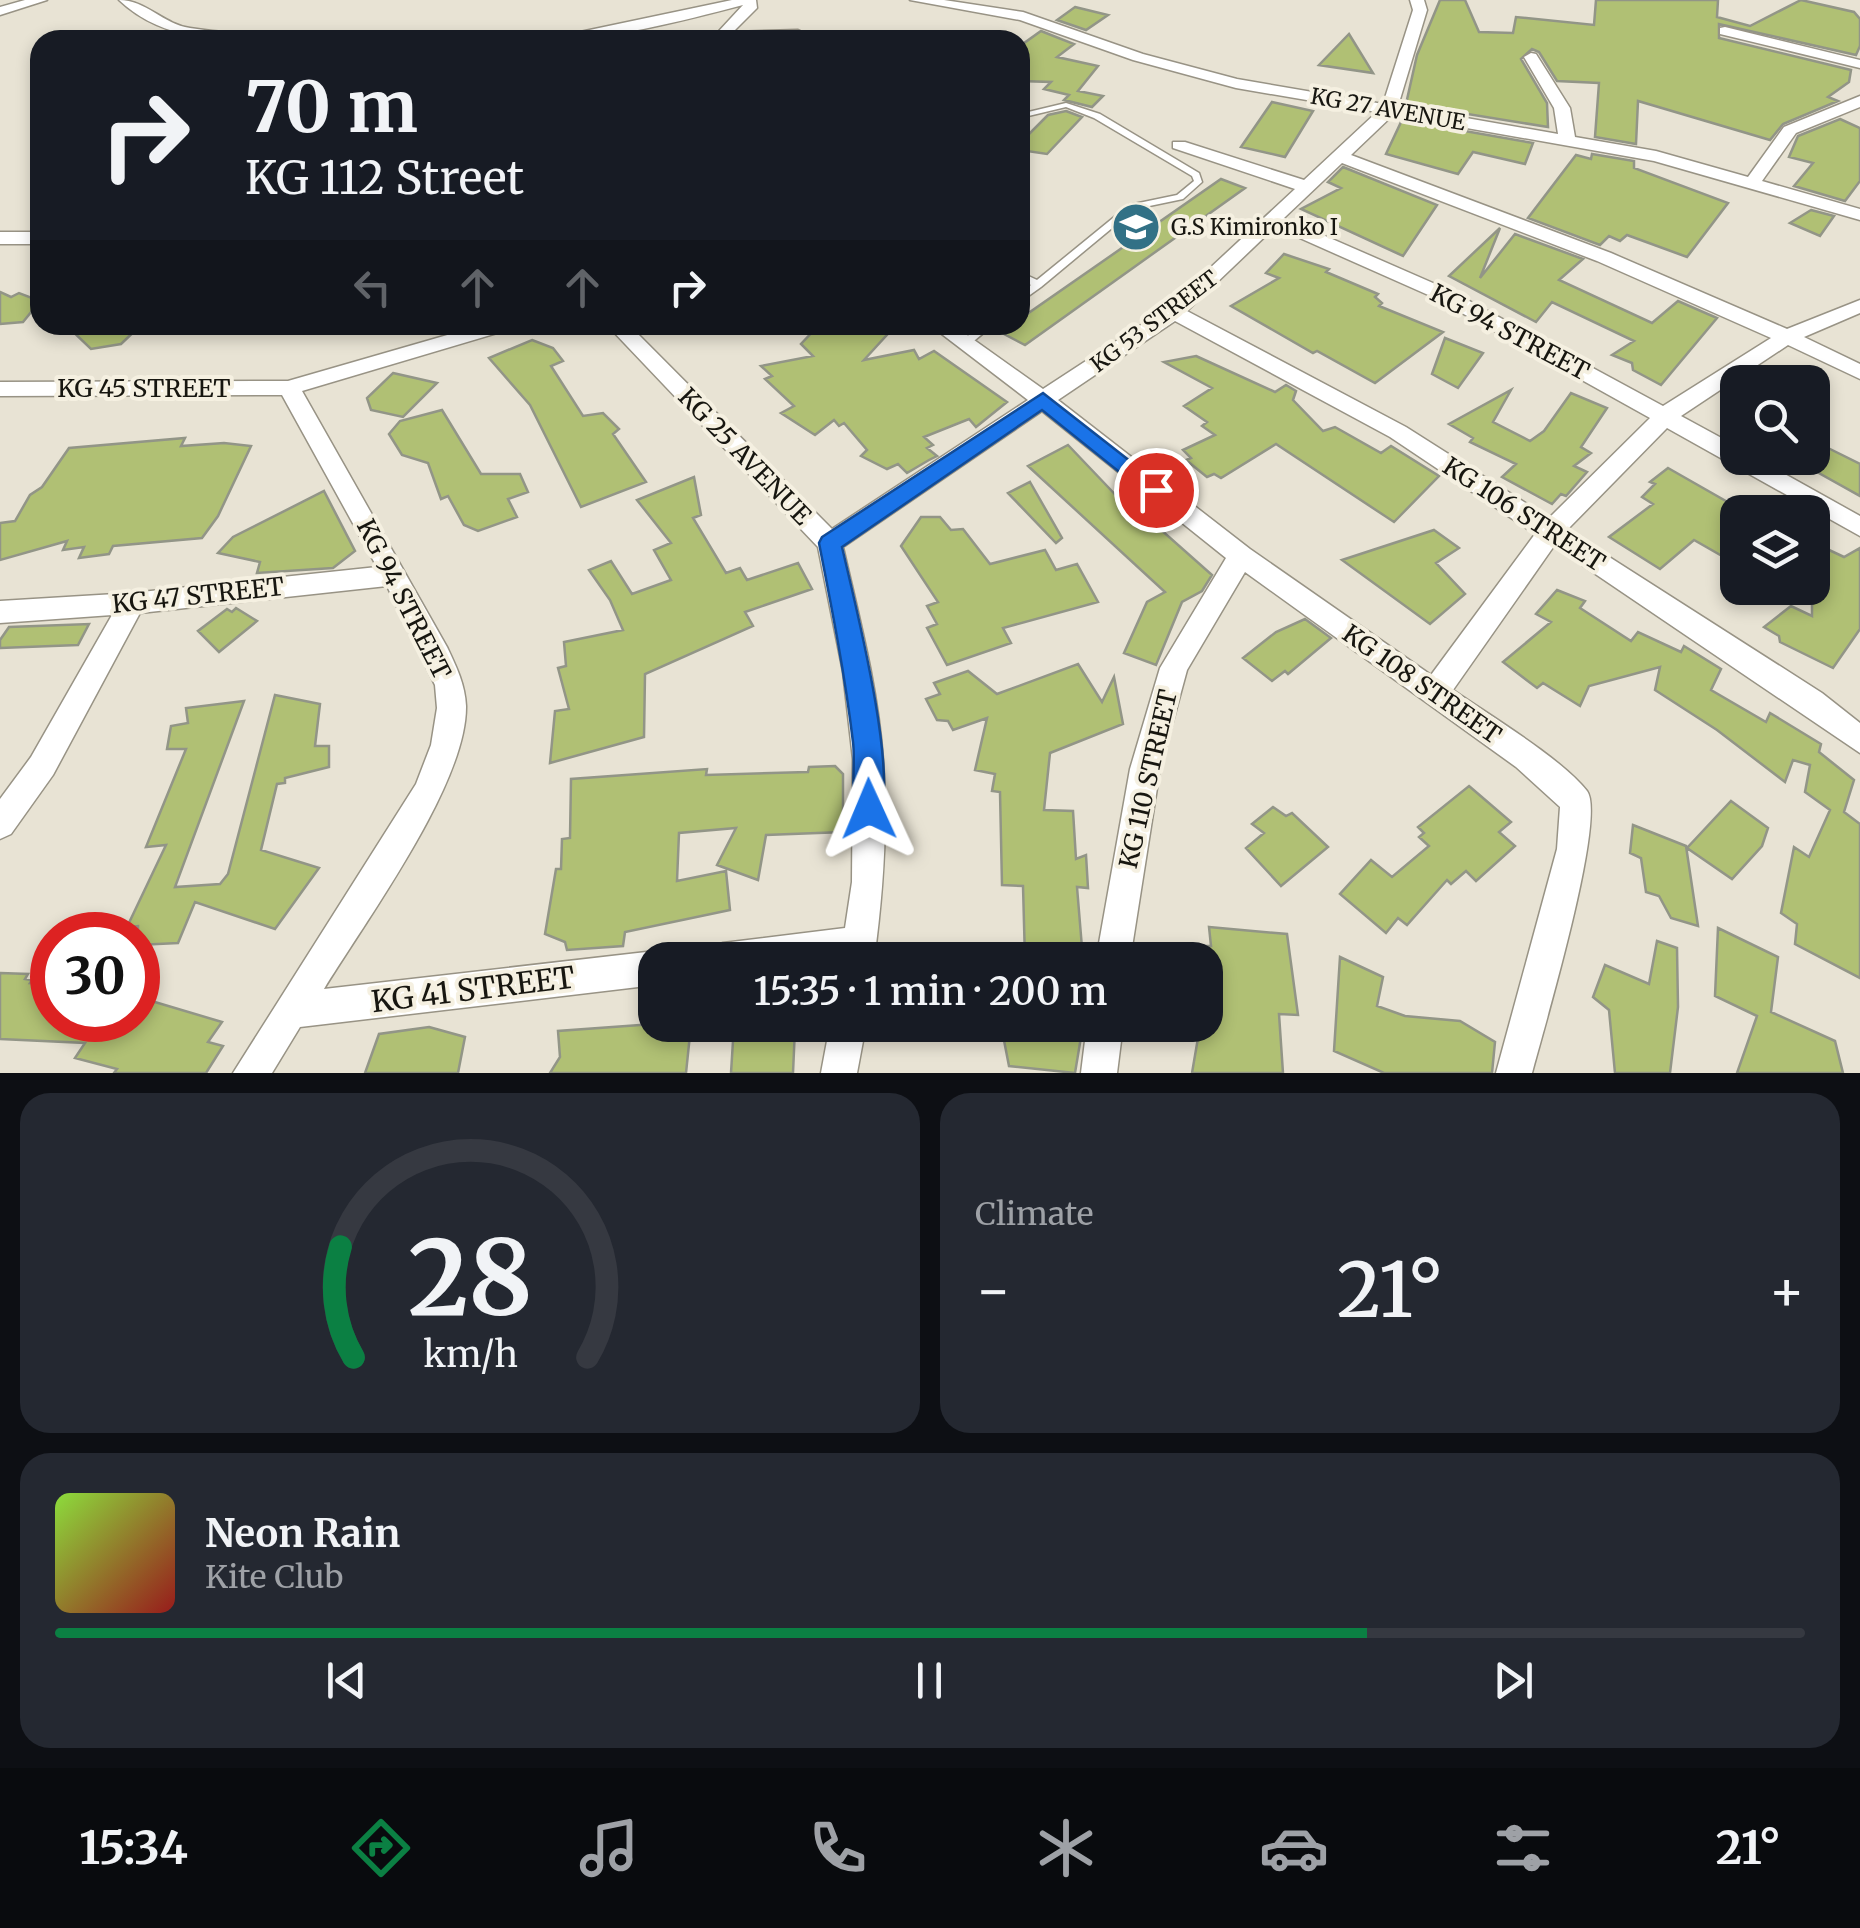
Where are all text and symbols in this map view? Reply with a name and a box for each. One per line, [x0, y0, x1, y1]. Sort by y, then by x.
text: 70 m [245, 63, 418, 151]
icon: right [80, 70, 210, 200]
street label: KG 27 AVENUE [1309, 82, 1468, 136]
text: KG 112 Street [245, 150, 524, 206]
school or university icon: G.S Kimironko I [1110, 201, 1162, 253]
place label: G.S Kimironko I [1171, 213, 1338, 241]
icon: left [345, 260, 400, 315]
icon: ahead [450, 260, 505, 315]
icon: ahead [555, 260, 610, 315]
icon: right [660, 260, 715, 315]
street label: KG 53 STREET [1085, 264, 1223, 378]
street label: KG 94 STREET [1425, 277, 1595, 387]
map controls [1720, 365, 1830, 605]
button: search [1720, 365, 1830, 475]
street label: KG 45 STREET [57, 372, 231, 404]
street label: KG 25 AVENUE [672, 381, 818, 531]
pin [1114, 448, 1199, 533]
street label: KG 106 STREET [1437, 450, 1611, 578]
icon: arrive [1129, 463, 1184, 518]
button: layers [1720, 495, 1830, 605]
street label: KG 94 STREET [350, 514, 458, 684]
street label: KG 47 STREET [110, 570, 286, 620]
street label: KG 108 STREET [1336, 617, 1508, 751]
street label: KG 110 STREET [1112, 687, 1184, 871]
position arrow [817, 757, 921, 861]
speed limit sign: 30 [30, 912, 160, 1042]
street label: KG 41 STREET [369, 958, 577, 1020]
text: 15:35 · 1 min · 200 m [754, 968, 1107, 1015]
text: Climate [975, 1194, 1093, 1234]
text: 28 [408, 1213, 532, 1343]
text: 21° [1337, 1243, 1443, 1337]
text: − [975, 1256, 1012, 1325]
text: + [1768, 1256, 1805, 1325]
text: km/h [423, 1332, 517, 1377]
text: Neon Rain [205, 1510, 400, 1557]
text: Kite Club [205, 1557, 343, 1597]
icon: previous [319, 1653, 374, 1708]
icon: pause [902, 1653, 957, 1708]
icon: next [1486, 1653, 1541, 1708]
icon: directions [346, 1813, 416, 1883]
icon: music [574, 1813, 644, 1883]
icon: phone [803, 1813, 873, 1883]
icon: climate [1031, 1813, 1101, 1883]
icon: car [1259, 1813, 1329, 1883]
icon: filters [1488, 1813, 1558, 1883]
text: 15:34 [79, 1820, 188, 1876]
text: 21° [1716, 1820, 1781, 1876]

